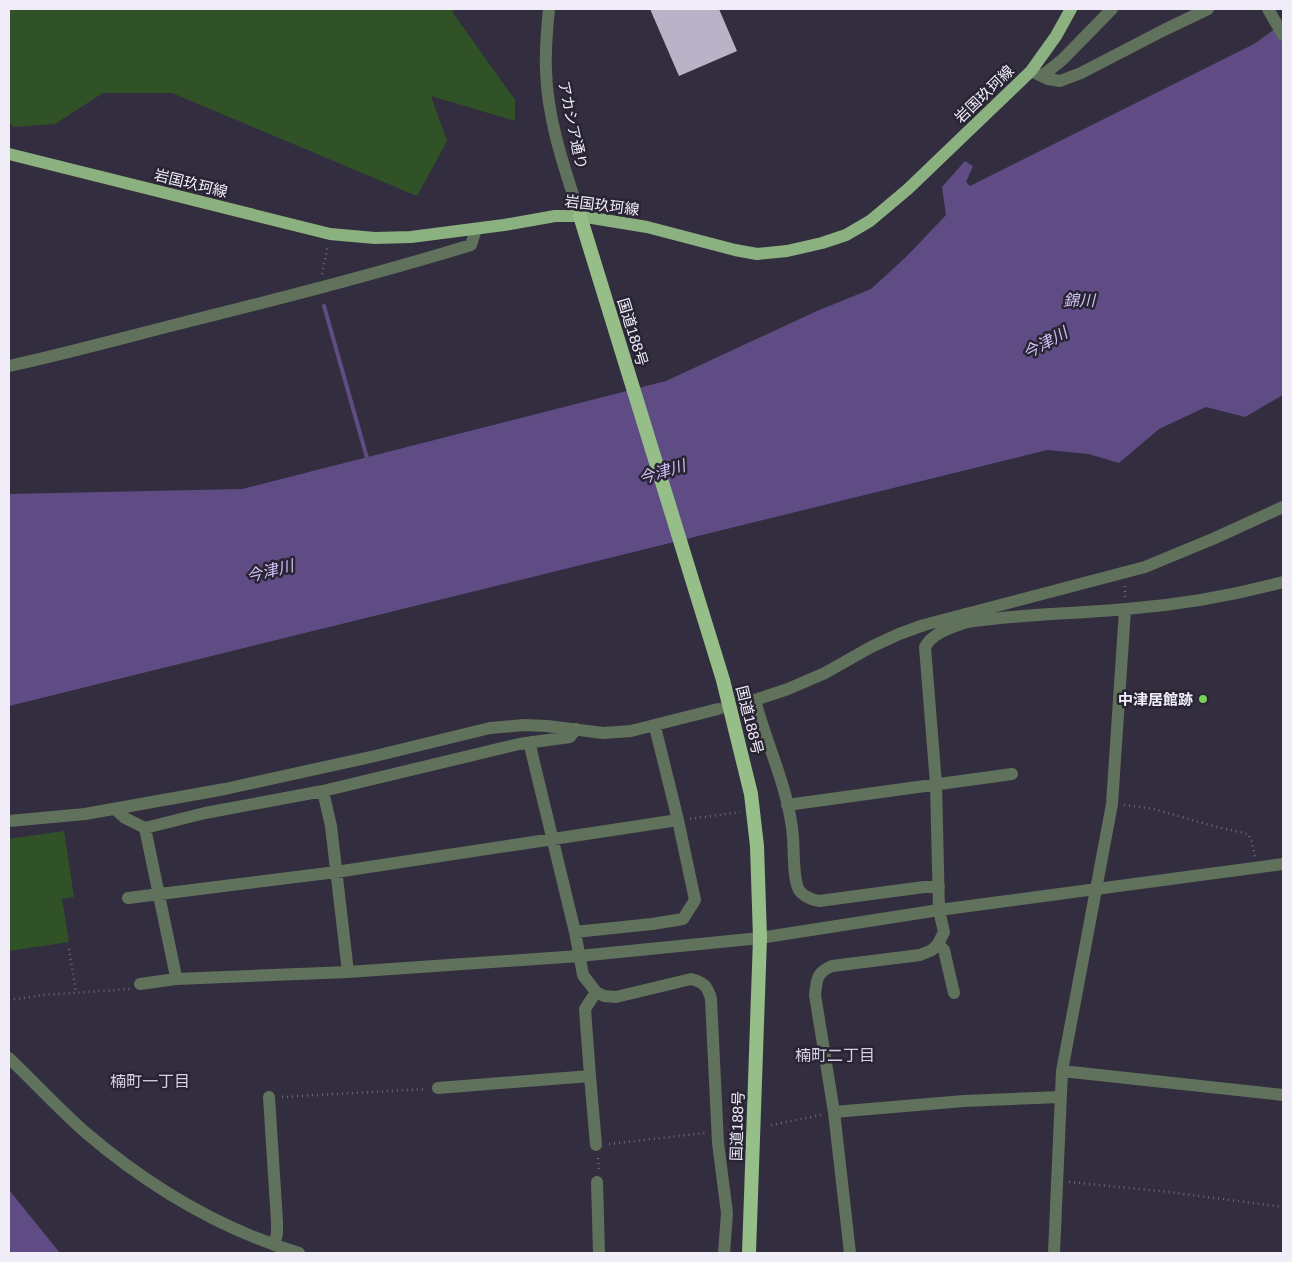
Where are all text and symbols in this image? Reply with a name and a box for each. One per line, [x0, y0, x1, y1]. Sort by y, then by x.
street label: 岩国玖珂線 [951, 62, 1017, 126]
street label: アカシア通り [555, 79, 591, 171]
street label: 岩国玖珂線 [153, 166, 229, 200]
street label: 岩国玖珂線 [564, 192, 640, 218]
water label: 錦川 [1063, 292, 1097, 309]
street label: 国道188号 [615, 296, 651, 368]
water label: 今津川 [1020, 323, 1072, 362]
water label: 今津川 [637, 456, 689, 487]
water label: 今津川 [245, 556, 297, 585]
street label: 国道188号 [733, 684, 767, 756]
place label: 中津居館跡 [1118, 691, 1193, 708]
marker: 中津居館跡 [1197, 693, 1209, 705]
district label: 楠町二丁目 [795, 1047, 875, 1064]
district label: 楠町一丁目 [110, 1073, 190, 1090]
street label: 国道188号 [727, 1091, 747, 1161]

